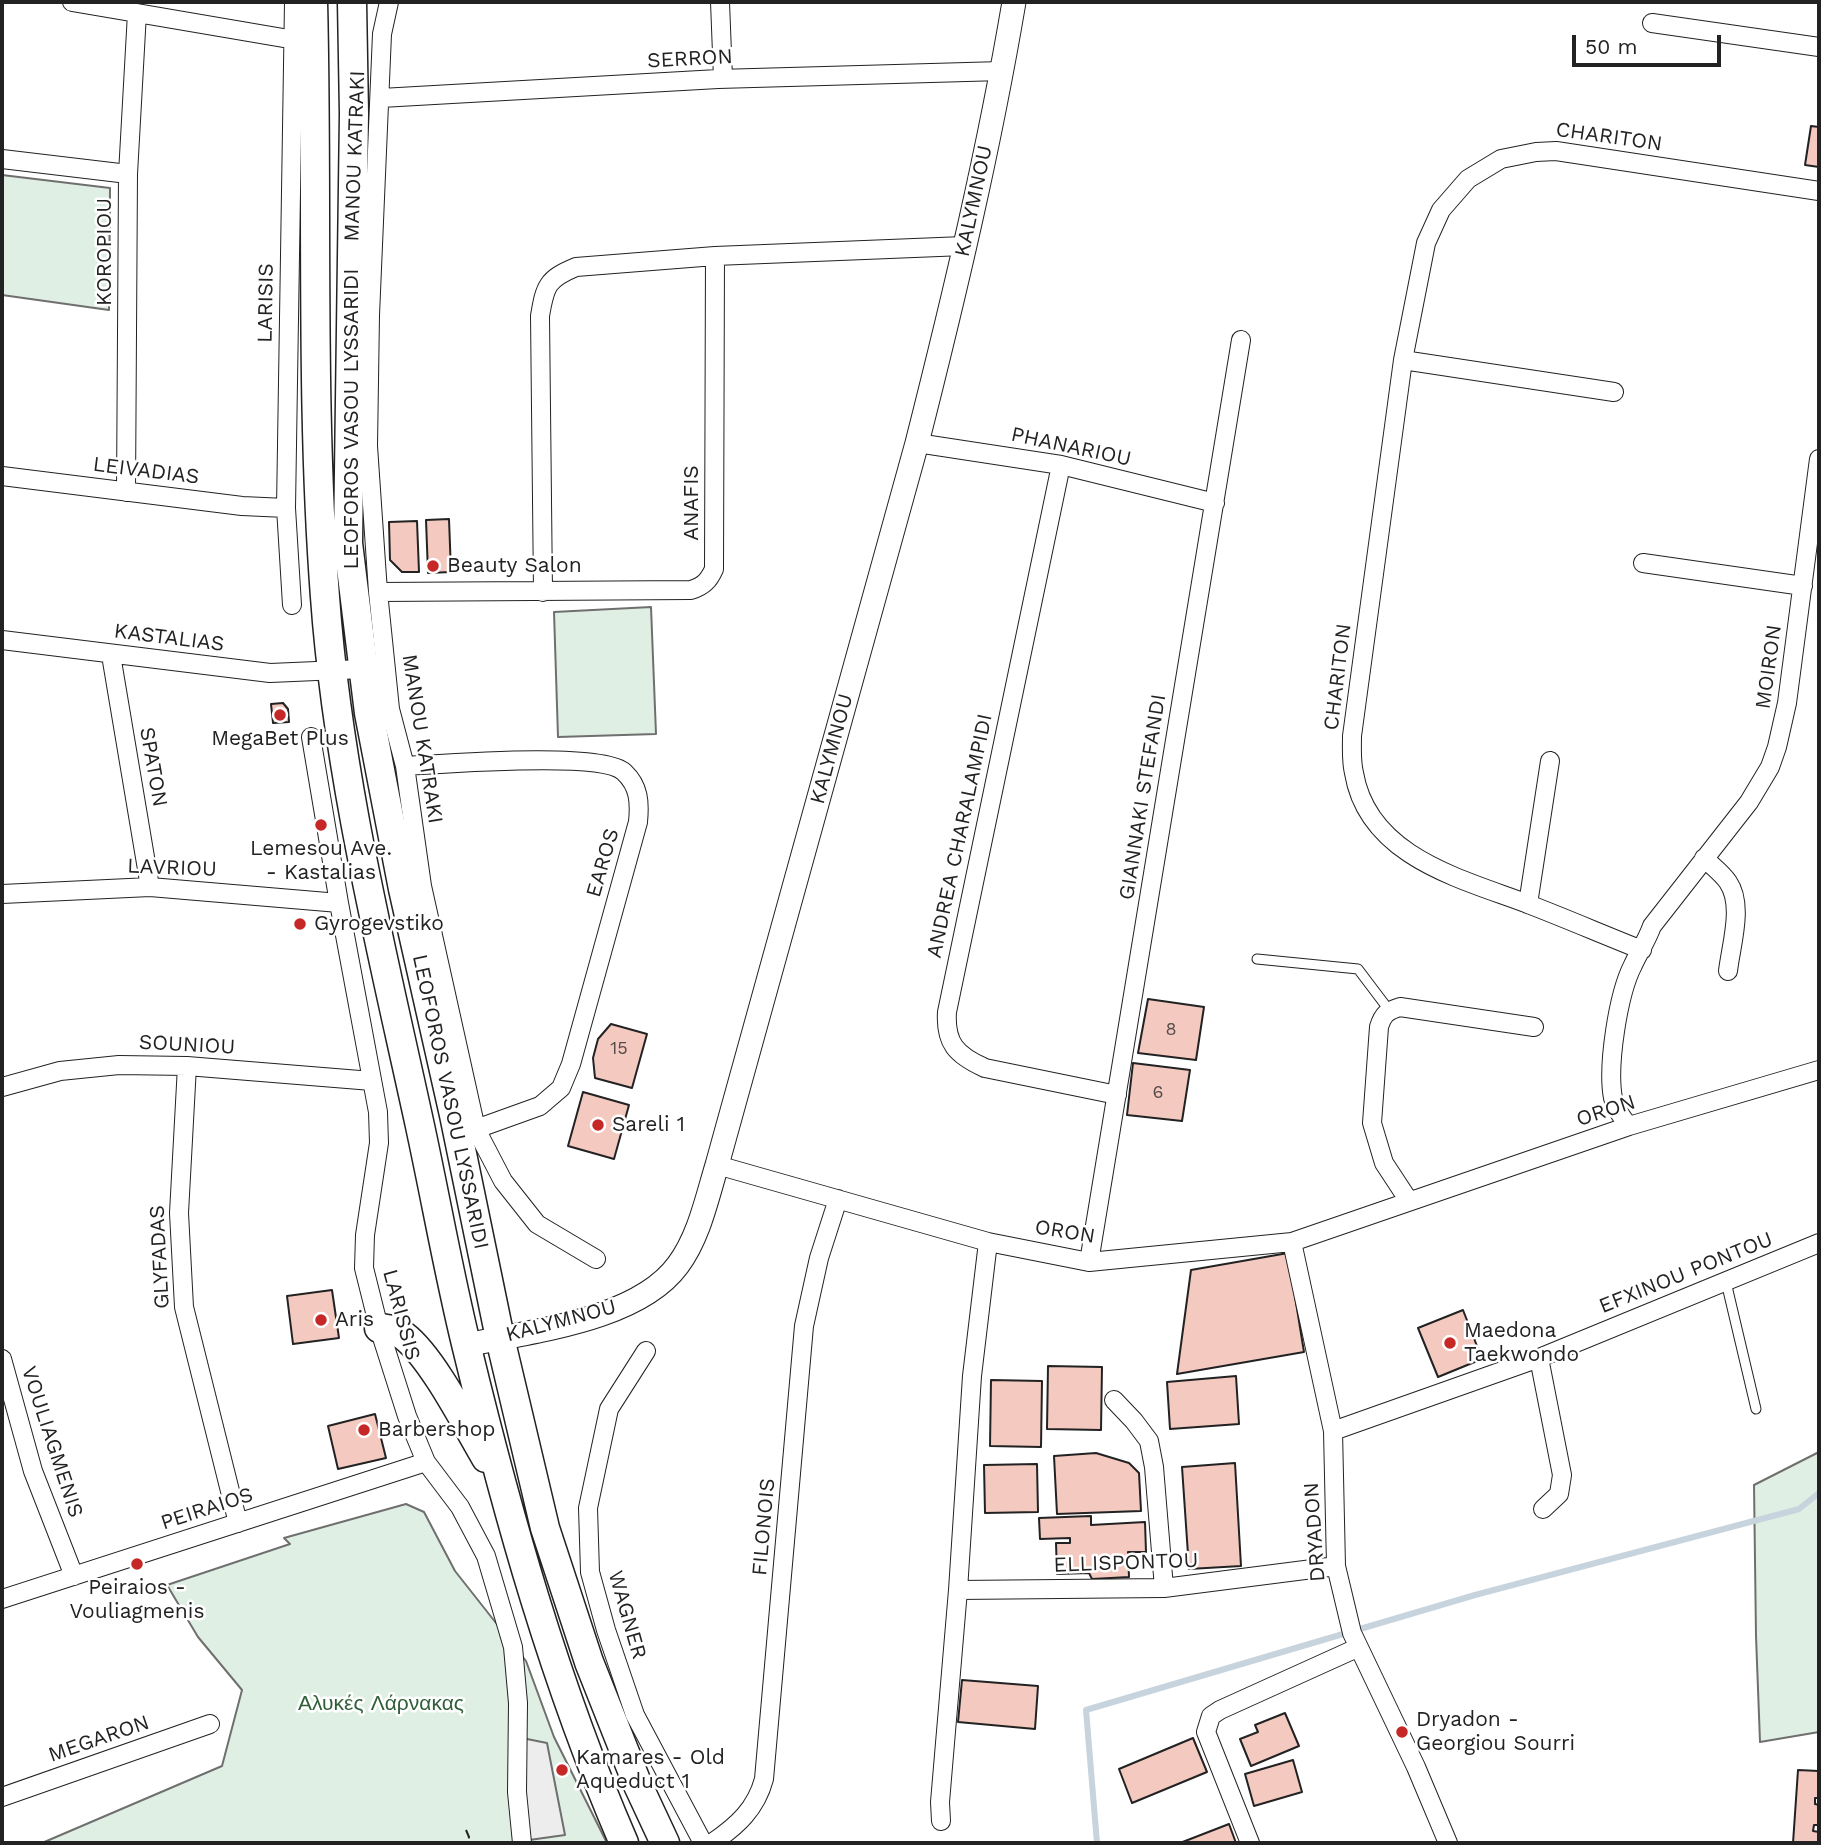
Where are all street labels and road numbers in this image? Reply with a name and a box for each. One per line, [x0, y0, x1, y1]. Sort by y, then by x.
street label: SERRON [647, 44, 733, 74]
street label: MANOU KATRAKI [339, 70, 371, 242]
street label: CHARITON [1554, 117, 1664, 157]
street label: KALYMNOU [950, 143, 998, 259]
street label: KOROPIOU [92, 198, 118, 306]
street label: LARISIS [253, 263, 279, 343]
street label: LEOFOROS VASOU LYSSARIDI [339, 269, 365, 569]
street label: PHANARIOU [1009, 422, 1133, 472]
street label: LEIVADIAS [91, 452, 201, 490]
street label: ANAFIS [679, 465, 705, 541]
street label: KASTALIAS [112, 619, 226, 657]
street label: CHARITON [1319, 622, 1357, 732]
street label: MOIRON [1751, 623, 1787, 711]
street label: MANOU KATRAKI [396, 652, 448, 826]
street label: KALYMNOU [805, 691, 859, 807]
street label: GIANNAKI STEFANDI [1114, 692, 1172, 902]
street label: ANDREA CHARALAMPIDI [922, 712, 998, 960]
street label: SPATON [134, 725, 172, 809]
street label: EAROS [581, 826, 625, 900]
street label: LAVRIOU [127, 854, 217, 882]
street label: LEOFOROS VASOU LYSSARIDI [406, 952, 494, 1252]
street label: SOUNIOU [138, 1030, 236, 1060]
street label: ORON [1573, 1090, 1639, 1132]
street label: GLYFADAS [145, 1204, 175, 1310]
street label: ORON [1033, 1215, 1097, 1249]
street label: EFXINOU PONTOU [1596, 1227, 1776, 1319]
street label: LARISSIS [377, 1267, 425, 1363]
street label: KALYMNOU [503, 1294, 619, 1348]
street label: VOULIAGMENIS [16, 1363, 88, 1521]
street label: FILONOIS [747, 1477, 781, 1577]
street label: PEIRAIOS [158, 1482, 256, 1536]
street label: DRYADON [1299, 1482, 1331, 1582]
street label: ELLISPONTOU [1053, 1548, 1199, 1578]
street label: WAGNER [602, 1568, 652, 1662]
street label: MEGARON [45, 1710, 153, 1768]

